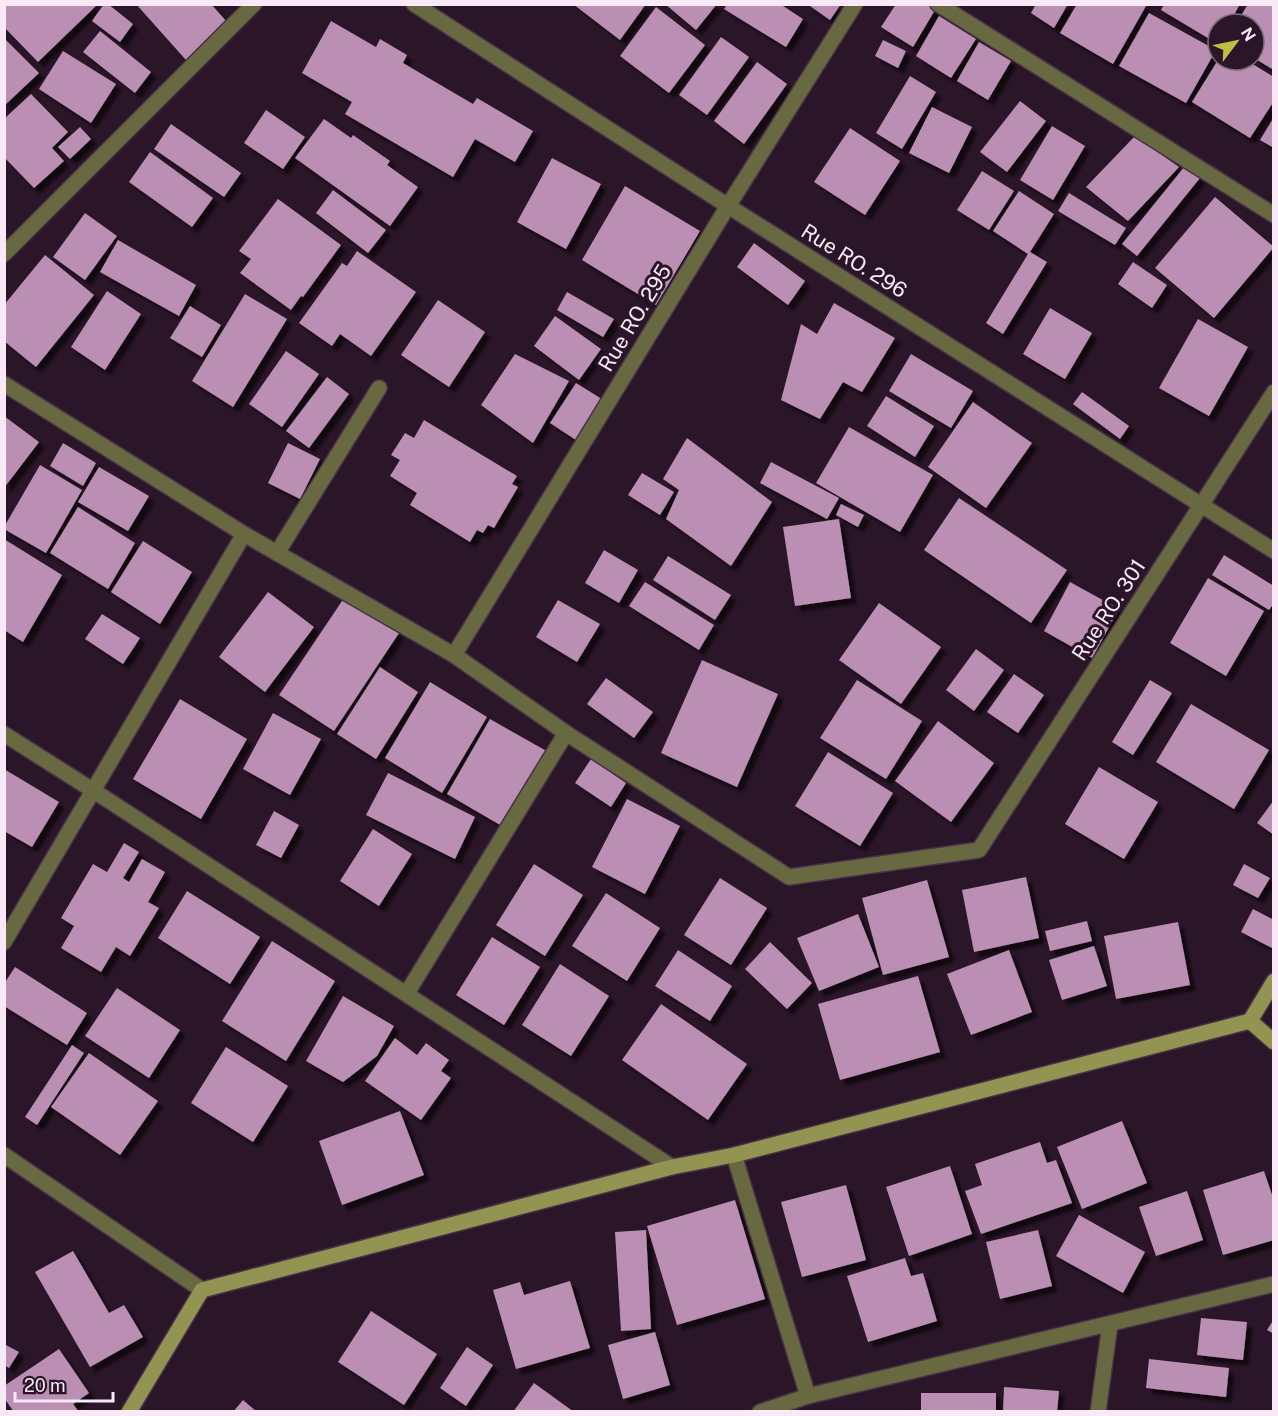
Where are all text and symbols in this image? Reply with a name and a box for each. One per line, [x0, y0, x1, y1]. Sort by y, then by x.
north arrow [1206, 12, 1266, 72]
text: N [1237, 24, 1260, 45]
street label: Rue RO. 296 [797, 218, 912, 303]
street label: Rue RO. 295 [593, 260, 676, 376]
street label: Rue RO. 301 [1067, 554, 1151, 665]
scale bar [15, 1365, 112, 1403]
text: 20 m [24, 1375, 66, 1396]

